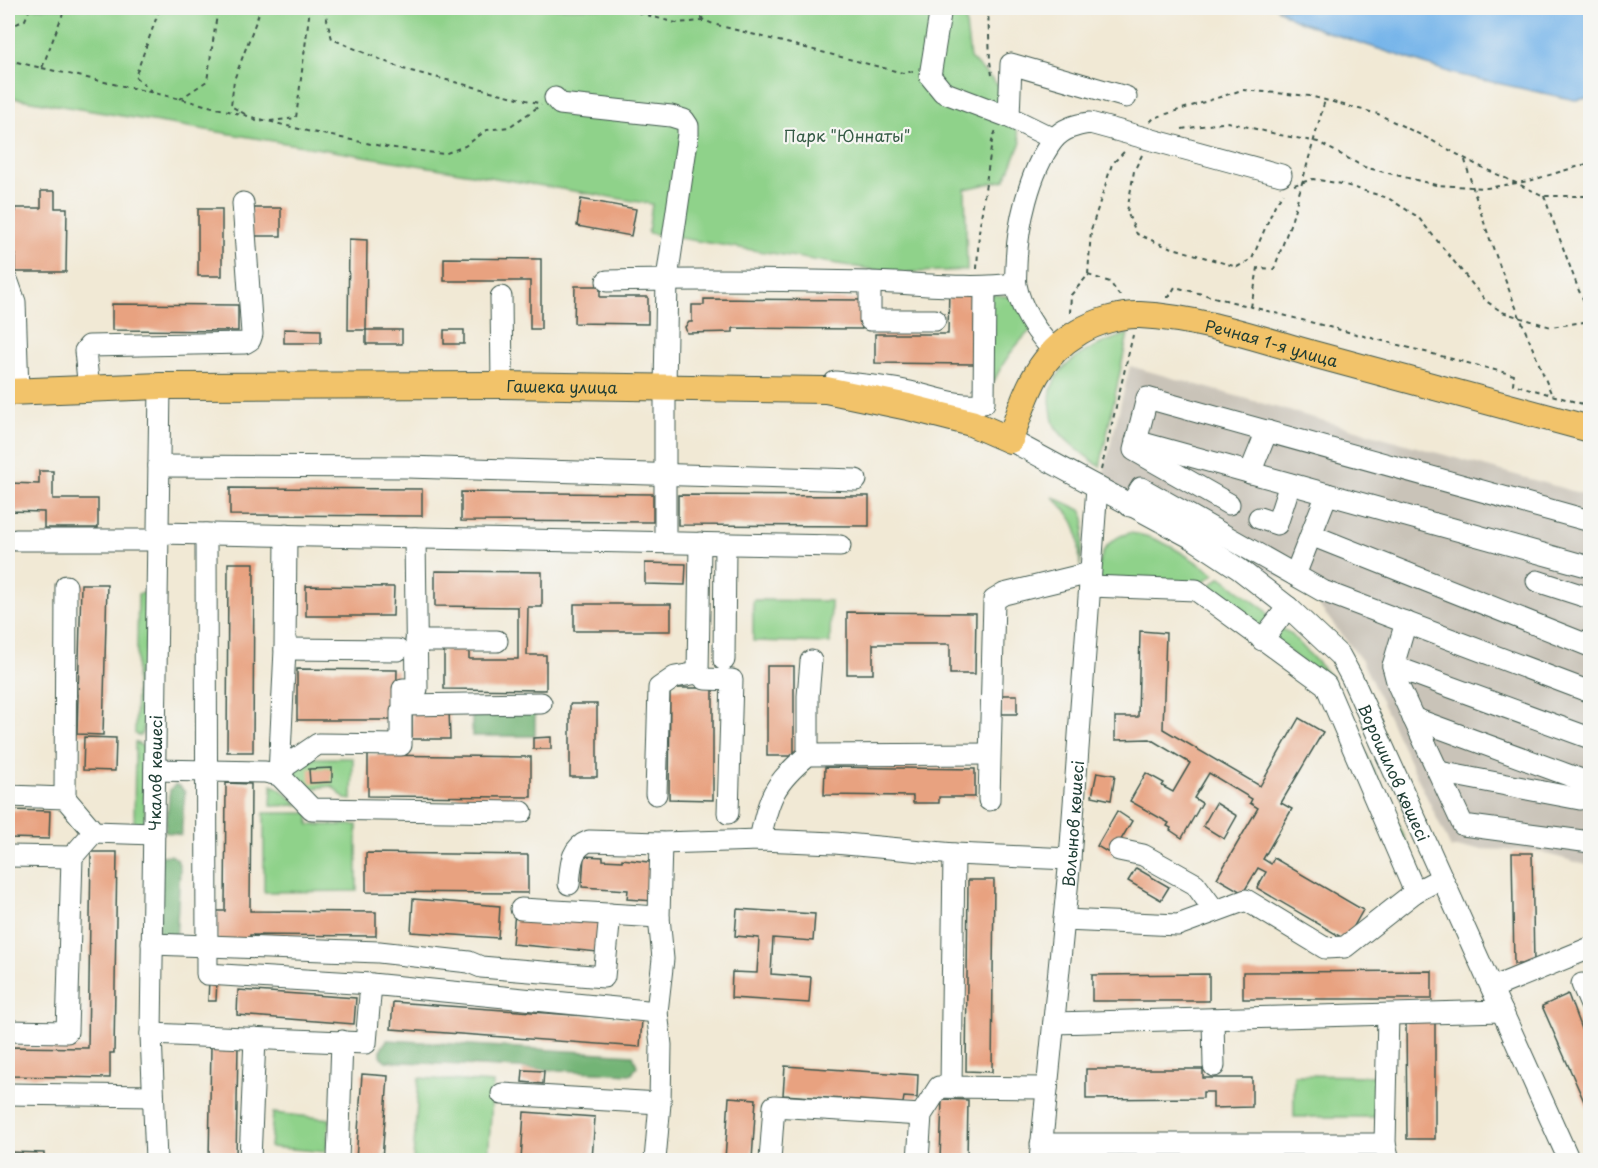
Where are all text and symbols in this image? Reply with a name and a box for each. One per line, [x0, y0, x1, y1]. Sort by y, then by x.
park label: Парк "Юннаты" [784, 123, 910, 147]
street label: Речная 1-я улица [1203, 313, 1341, 372]
street label: Гашека улица [506, 373, 618, 399]
street label: Ворошилов көшесі [1353, 700, 1436, 845]
street label: Чкалов көшесі [142, 715, 167, 831]
street label: Волынов көшесі [1055, 759, 1089, 888]

